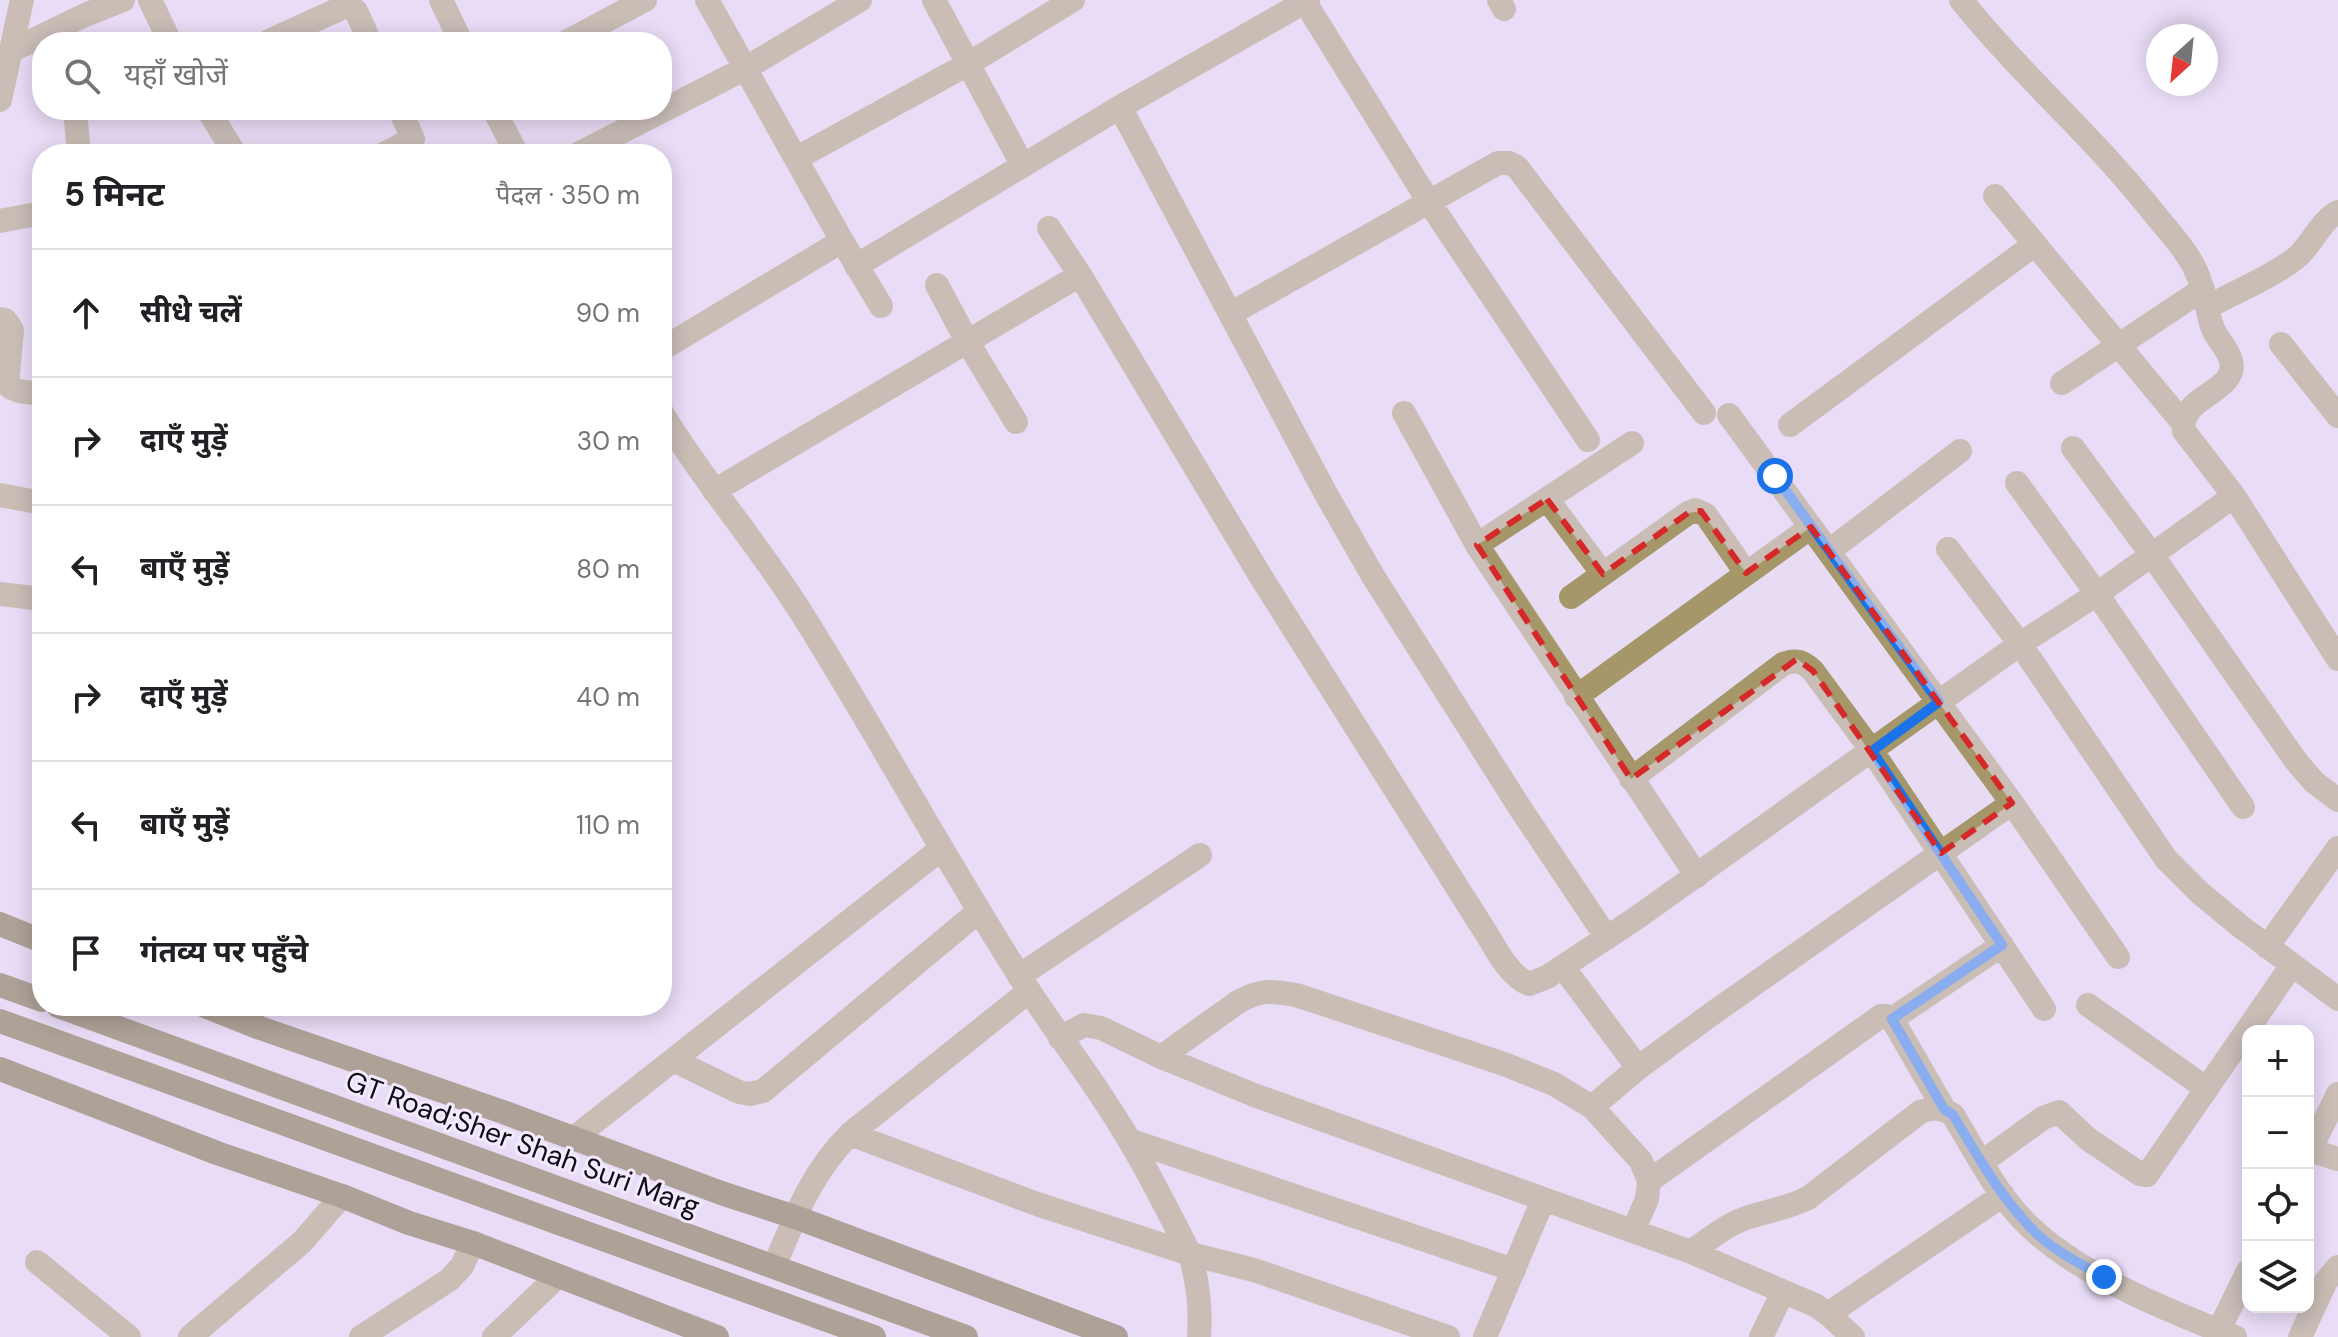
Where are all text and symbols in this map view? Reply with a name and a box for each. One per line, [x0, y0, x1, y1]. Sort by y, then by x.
north arrow [2146, 24, 2218, 96]
search box [32, 32, 672, 120]
icon: search [60, 54, 104, 98]
text: यहाँ खोजें [124, 55, 228, 94]
text: 5 मिनट [64, 172, 165, 217]
text: पैदल · 350 m [496, 178, 640, 212]
icon: ahead [64, 291, 108, 335]
text: सीधे चलें [140, 292, 242, 331]
text: 90 m [576, 296, 640, 330]
icon: right [64, 419, 108, 463]
text: दाएँ मुड़ें [140, 420, 228, 459]
text: 30 m [577, 424, 640, 458]
route start [1757, 458, 1793, 494]
icon: left [64, 547, 108, 591]
text: बाएँ मुड़ें [140, 548, 229, 587]
text: 80 m [576, 552, 640, 586]
icon: right [64, 675, 108, 719]
text: दाएँ मुड़ें [140, 676, 228, 715]
text: 40 m [576, 680, 640, 714]
icon: left [64, 803, 108, 847]
text: बाएँ मुड़ें [140, 804, 229, 843]
text: 110 m [576, 808, 640, 842]
icon: arrive [64, 931, 108, 975]
text: गंतव्य पर पहुँचे [140, 932, 308, 971]
map controls [2242, 1025, 2314, 1313]
button: + [2242, 1025, 2314, 1097]
street label: GT Road;Sher Shah Suri Marg [341, 1062, 705, 1225]
button: − [2242, 1097, 2314, 1169]
button: locate [2242, 1169, 2314, 1241]
button: layers [2242, 1241, 2314, 1313]
route end [2086, 1259, 2122, 1295]

